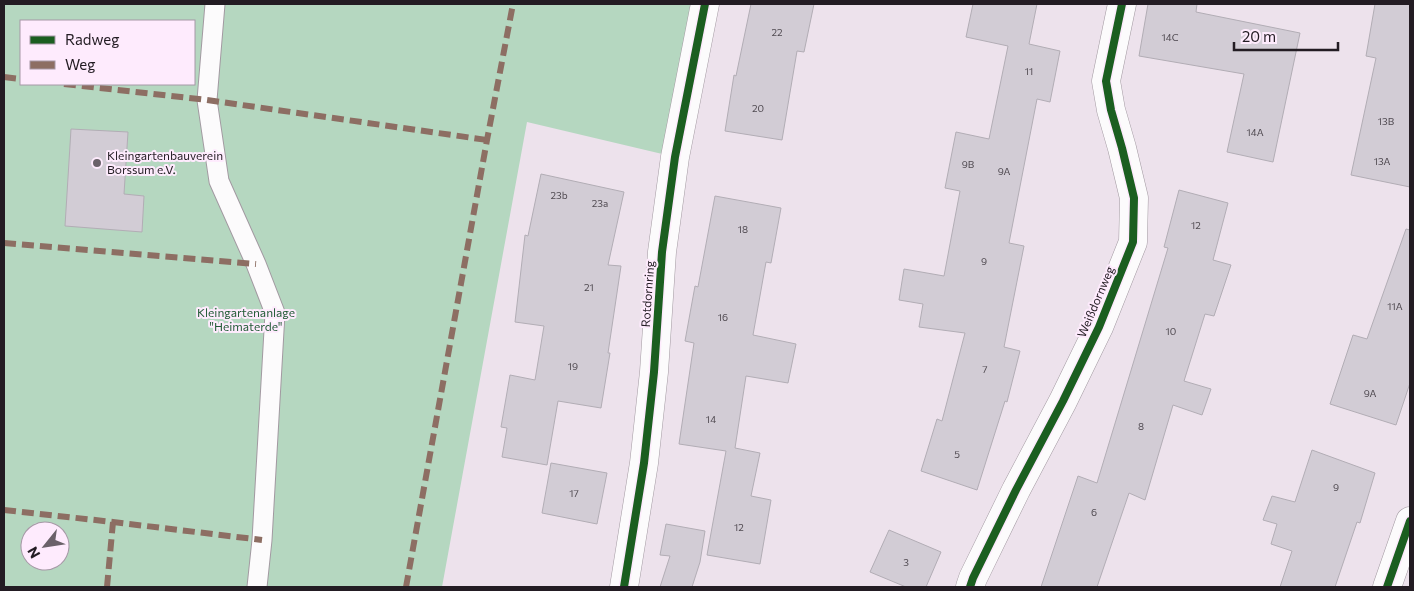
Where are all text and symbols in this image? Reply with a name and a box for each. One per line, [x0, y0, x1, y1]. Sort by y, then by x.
legend [20, 20, 195, 85]
scale bar [1234, 20, 1338, 52]
house number: 22 [771, 26, 783, 38]
text: 20 m [1242, 27, 1276, 45]
text: Radweg [65, 30, 119, 48]
house number: 14C [1161, 31, 1179, 43]
text: Weg [65, 55, 95, 73]
house number: 11 [1025, 65, 1033, 77]
house number: 20 [752, 102, 764, 114]
house number: 13B [1378, 115, 1395, 127]
house number: 14A [1246, 126, 1264, 138]
place label: Kleingartenbauverein Borssum e.V. [107, 148, 223, 176]
house number: 13A [1374, 155, 1390, 167]
marker: Kleingartenbauverein Borssum e.V. [91, 157, 103, 169]
house number: 9B [962, 158, 975, 170]
house number: 9A [998, 165, 1010, 177]
house number: 23b [550, 189, 568, 201]
house number: 23a [592, 197, 608, 209]
house number: 12 [1191, 219, 1201, 231]
house number: 18 [738, 223, 748, 235]
house number: 9 [981, 255, 987, 267]
street label: Rotdornring [638, 260, 656, 328]
street label: Weißdornweg [1074, 263, 1117, 339]
house number: 21 [584, 281, 594, 293]
house number: 11A [1387, 300, 1403, 312]
park label: Kleingartenanlage "Heimaterde" [197, 305, 295, 333]
house number: 16 [718, 311, 728, 323]
house number: 10 [1166, 325, 1176, 337]
house number: 19 [568, 360, 578, 372]
house number: 7 [982, 363, 988, 375]
house number: 9A [1364, 387, 1376, 399]
house number: 14 [706, 413, 716, 425]
house number: 8 [1138, 420, 1144, 432]
house number: 5 [954, 448, 960, 460]
house number: 9 [1333, 481, 1339, 493]
house number: 17 [569, 487, 579, 499]
house number: 6 [1091, 506, 1097, 518]
north arrow [20, 521, 70, 571]
house number: 12 [734, 521, 744, 533]
text: N [23, 544, 43, 562]
house number: 3 [903, 556, 909, 568]

